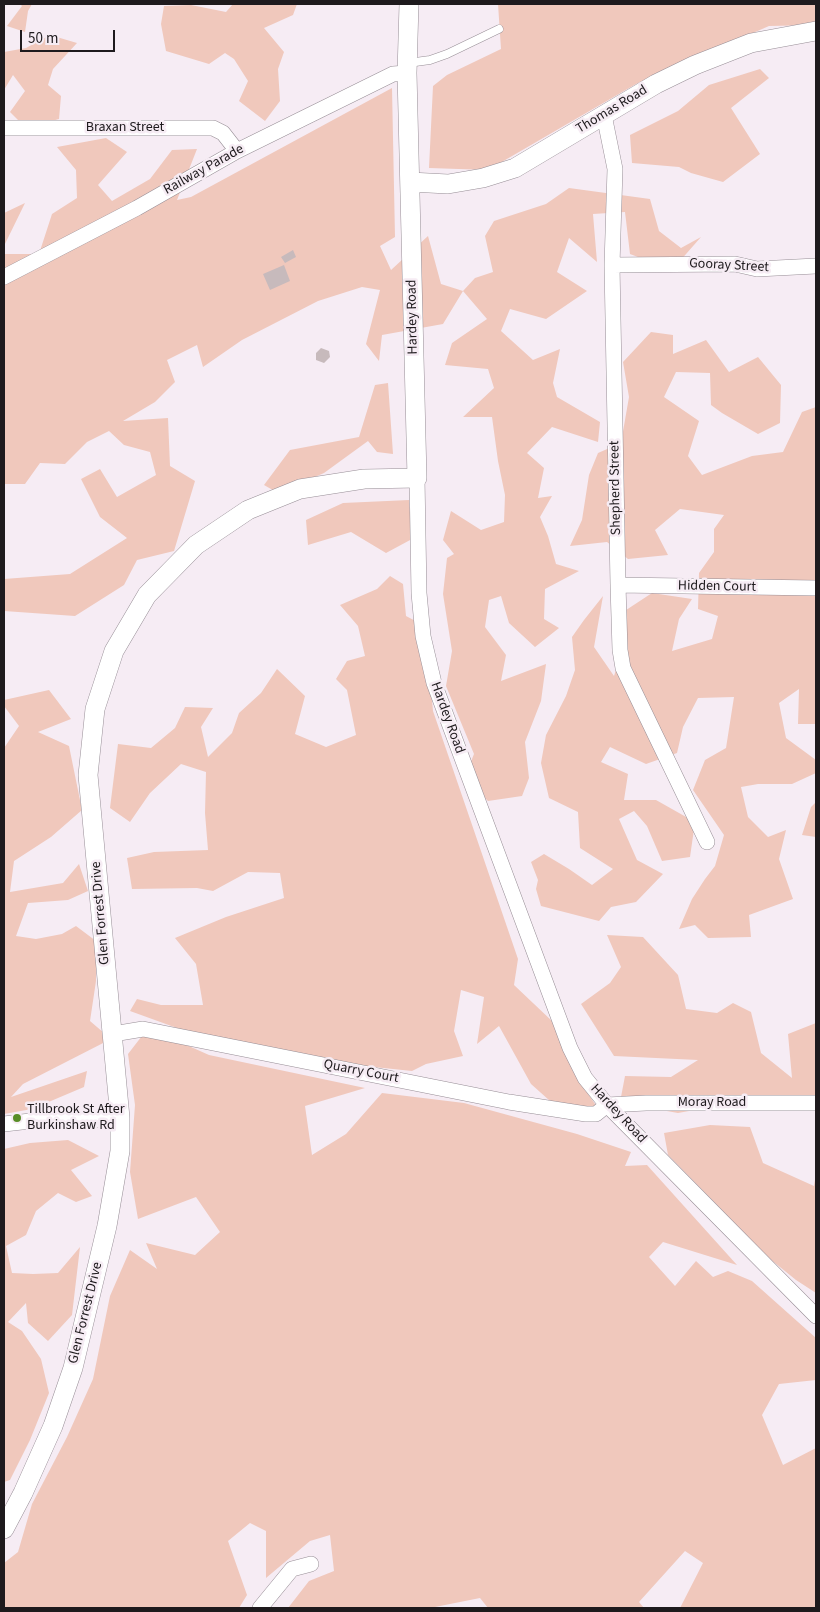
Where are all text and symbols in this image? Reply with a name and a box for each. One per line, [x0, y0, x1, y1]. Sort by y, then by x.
scale bar [22, 20, 118, 52]
text: 50 m [28, 28, 58, 49]
street label: Thomas Road [573, 82, 651, 138]
street label: Braxan Street [86, 120, 164, 136]
street label: Railway Parade [161, 141, 247, 199]
street label: Gooray Street [689, 256, 769, 276]
street label: Hardey Road [404, 279, 422, 355]
street label: Shepherd Street [607, 440, 625, 536]
street label: Hidden Court [678, 578, 756, 596]
street label: Hardey Road [426, 680, 468, 756]
street label: Glen Forrest Drive [88, 861, 114, 965]
street label: Quarry Court [322, 1056, 400, 1088]
street label: Hardey Road [586, 1081, 650, 1147]
street label: Moray Road [678, 1095, 746, 1111]
place label: Tillbrook St After Burkinshaw Rd [27, 1102, 125, 1134]
marker: Tillbrook St After Burkinshaw Rd [11, 1112, 23, 1124]
street label: Glen Forrest Drive [65, 1261, 107, 1365]

